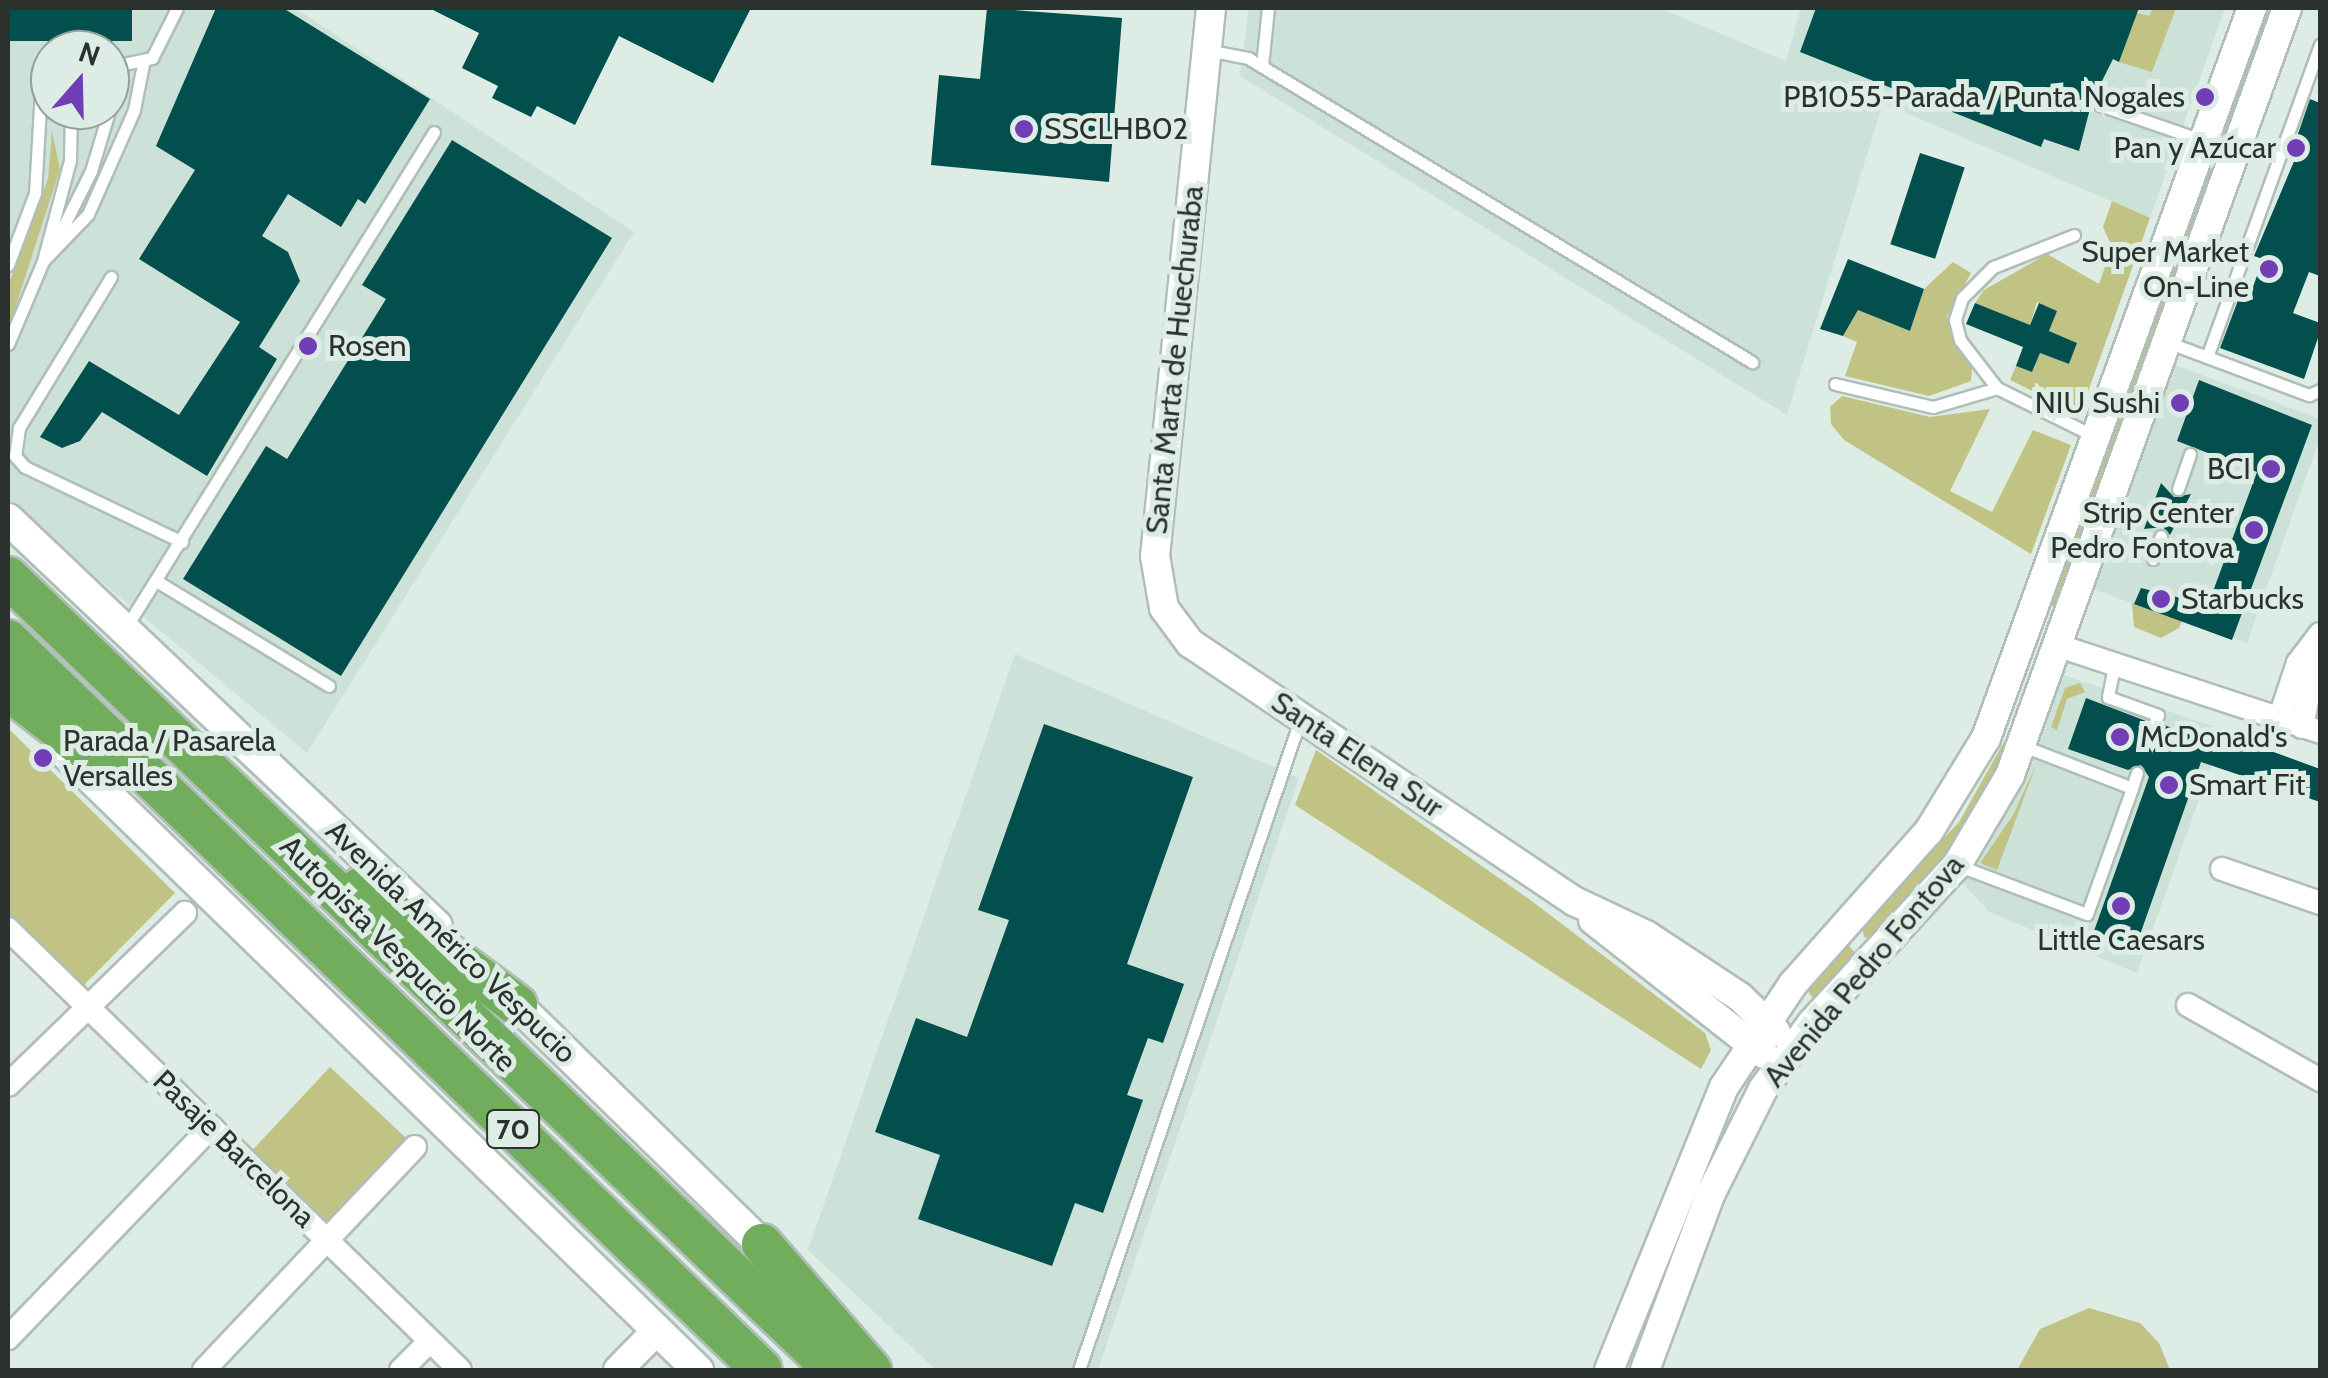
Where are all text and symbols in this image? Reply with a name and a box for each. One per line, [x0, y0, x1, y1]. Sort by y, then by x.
north arrow [30, 30, 130, 130]
text: N [74, 34, 105, 73]
place label: PB1055-Parada / Punta Nogales [1783, 79, 2185, 115]
marker: PB1055-Parada / Punta Nogales [2194, 86, 2216, 108]
place label: SSCLHB02 [1044, 111, 1188, 147]
marker: SSCLHB02 [1013, 118, 1035, 140]
place label: Pan y Azúcar [2114, 130, 2276, 166]
marker: Pan y Azúcar [2285, 137, 2307, 159]
street label: Santa Marta de Huechuraba [1139, 184, 1211, 536]
place label: Super Market On-Line [2081, 234, 2249, 304]
marker: Super Market On-Line [2258, 258, 2280, 280]
place label: Rosen [328, 328, 407, 364]
marker: Rosen [297, 335, 319, 357]
place label: NIU Sushi [2035, 385, 2160, 421]
marker: NIU Sushi [2169, 392, 2191, 414]
place label: BCI [2207, 451, 2251, 487]
marker: BCI [2260, 458, 2282, 480]
place label: Strip Center Pedro Fontova [2050, 495, 2234, 566]
marker: Strip Center Pedro Fontova [2243, 519, 2265, 541]
place label: Starbucks [2181, 581, 2304, 617]
marker: Starbucks [2150, 588, 2172, 610]
street label: Santa Elena Sur [1264, 684, 1450, 826]
place label: McDonald's [2140, 719, 2287, 755]
place label: Parada / Pasarela Versalles [63, 723, 276, 794]
marker: McDonald's [2109, 726, 2131, 748]
marker: Parada / Pasarela Versalles [32, 747, 54, 769]
place label: Smart Fit [2189, 767, 2305, 803]
marker: Smart Fit [2158, 774, 2180, 796]
street label: Avenida Américo Vespucio [318, 813, 584, 1071]
street label: Autopista Vespucio Norte [272, 828, 524, 1080]
street label: Avenida Pedro Fontova [1756, 848, 1972, 1094]
marker: Little Caesars [2110, 895, 2132, 917]
place label: Little Caesars [2037, 922, 2205, 958]
street label: Pasaje Barcelona [146, 1063, 322, 1235]
road number: 70 [486, 1106, 540, 1152]

